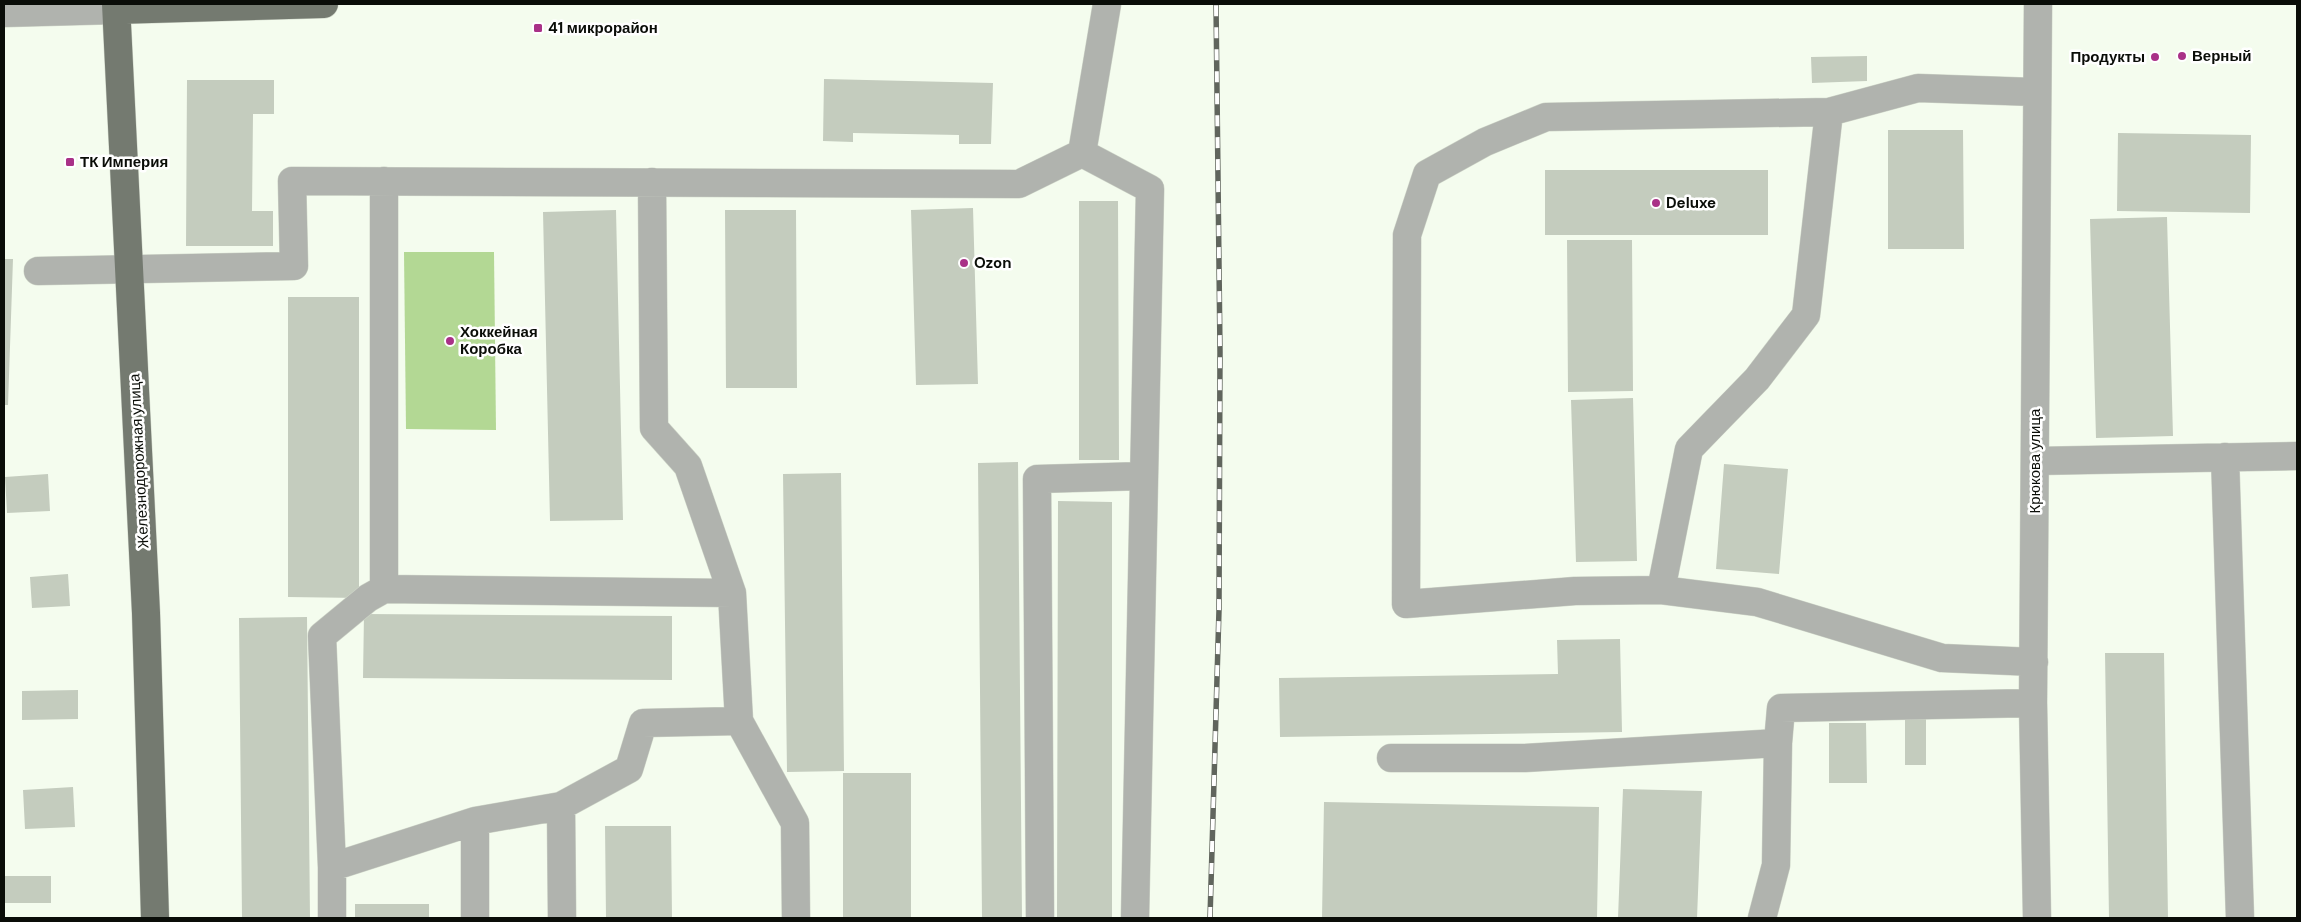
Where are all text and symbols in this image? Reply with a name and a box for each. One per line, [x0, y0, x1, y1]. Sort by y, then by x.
place label: 41 микрорайон [548, 18, 658, 38]
marker: 41 микрорайон [532, 22, 544, 34]
place label: Верный [2192, 46, 2251, 66]
place label: Продукты [2070, 47, 2145, 67]
marker: Верный [2176, 50, 2188, 62]
marker: Продукты [2149, 51, 2161, 63]
place label: ТК Империя [80, 152, 168, 172]
marker: ТК Империя [64, 156, 76, 168]
place label: Deluxe [1666, 193, 1716, 213]
marker: Deluxe [1650, 197, 1662, 209]
place label: Ozon [974, 253, 1012, 273]
marker: Ozon [958, 257, 970, 269]
place label: Хоккейная Коробка [460, 322, 538, 359]
marker: Хоккейная Коробка [444, 335, 456, 347]
street label: Железнодорожная улица [124, 372, 154, 549]
street label: Крюкова улица [2025, 408, 2045, 513]

